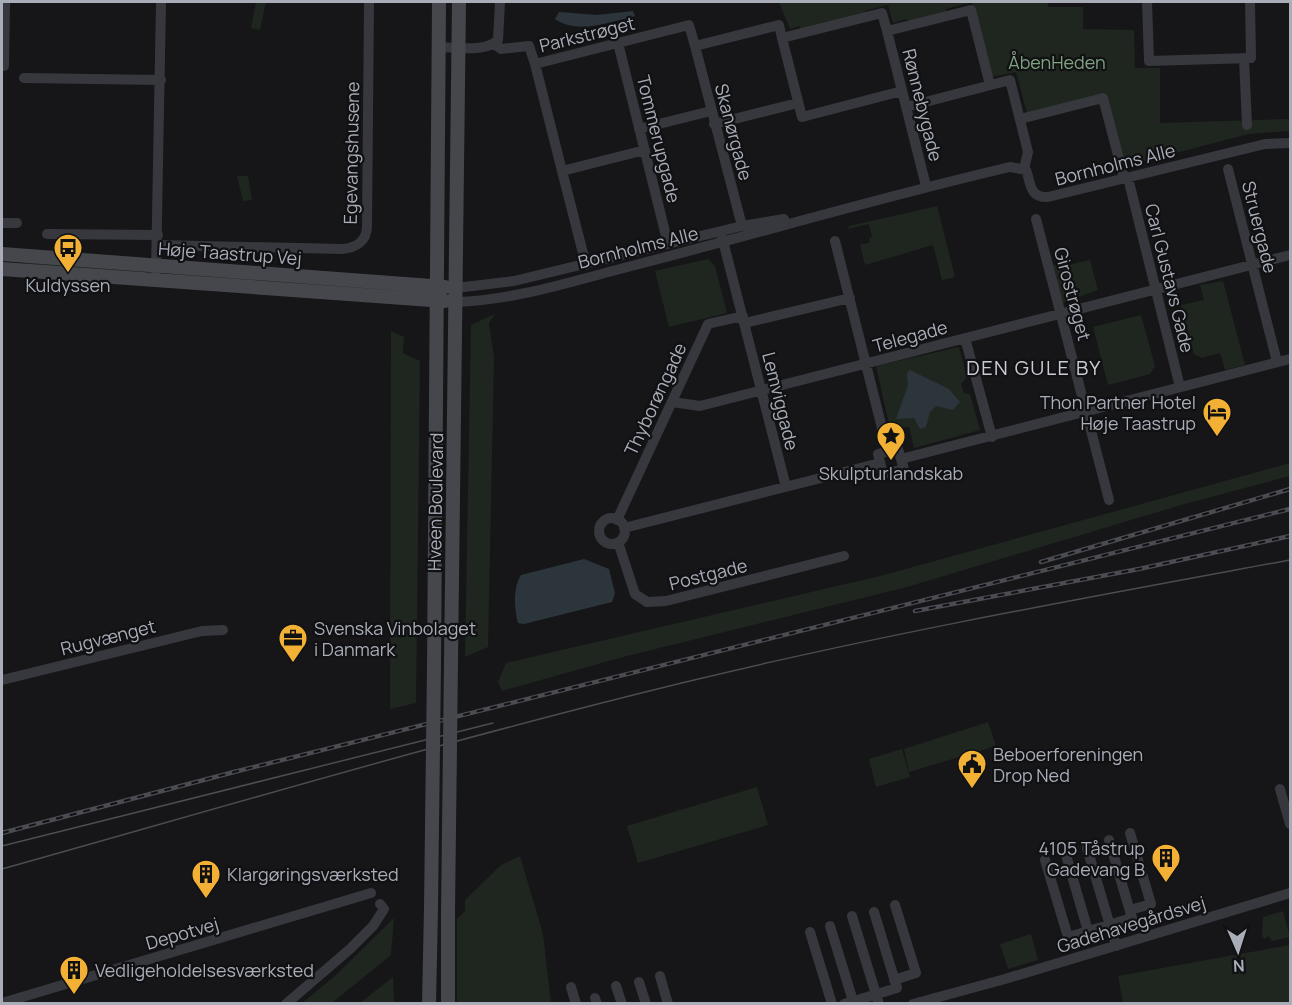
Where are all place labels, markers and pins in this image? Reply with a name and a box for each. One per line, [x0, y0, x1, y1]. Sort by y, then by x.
bus stop icon: Kuldyssen [52, 232, 84, 274]
place label: Kuldyssen [26, 273, 110, 297]
place label: Thon Partner Hotel Høje Taastrup [1040, 390, 1196, 435]
hotel icon: Thon Partner Hotel Høje Taastrup [1201, 396, 1233, 438]
place icon: Skulpturlandskab [875, 420, 907, 462]
place label: Skulpturlandskab [819, 461, 963, 485]
place label: Svenska Vinbolaget i Danmark [314, 616, 476, 661]
office icon: Svenska Vinbolaget i Danmark [277, 622, 309, 664]
place label: Beboerforeningen Drop Ned [993, 742, 1143, 787]
public building icon: Beboerforeningen Drop Ned [956, 748, 988, 790]
place label: 4105 Tåstrup Gadevang B [1038, 836, 1145, 881]
building icon: 4105 Tåstrup Gadevang B [1150, 842, 1182, 884]
building icon: Klargøringsværksted [190, 858, 222, 900]
place label: Klargøringsværksted [227, 862, 399, 886]
building icon: Vedligeholdelsesværksted [58, 954, 90, 996]
place label: Vedligeholdelsesværksted [95, 958, 314, 982]

